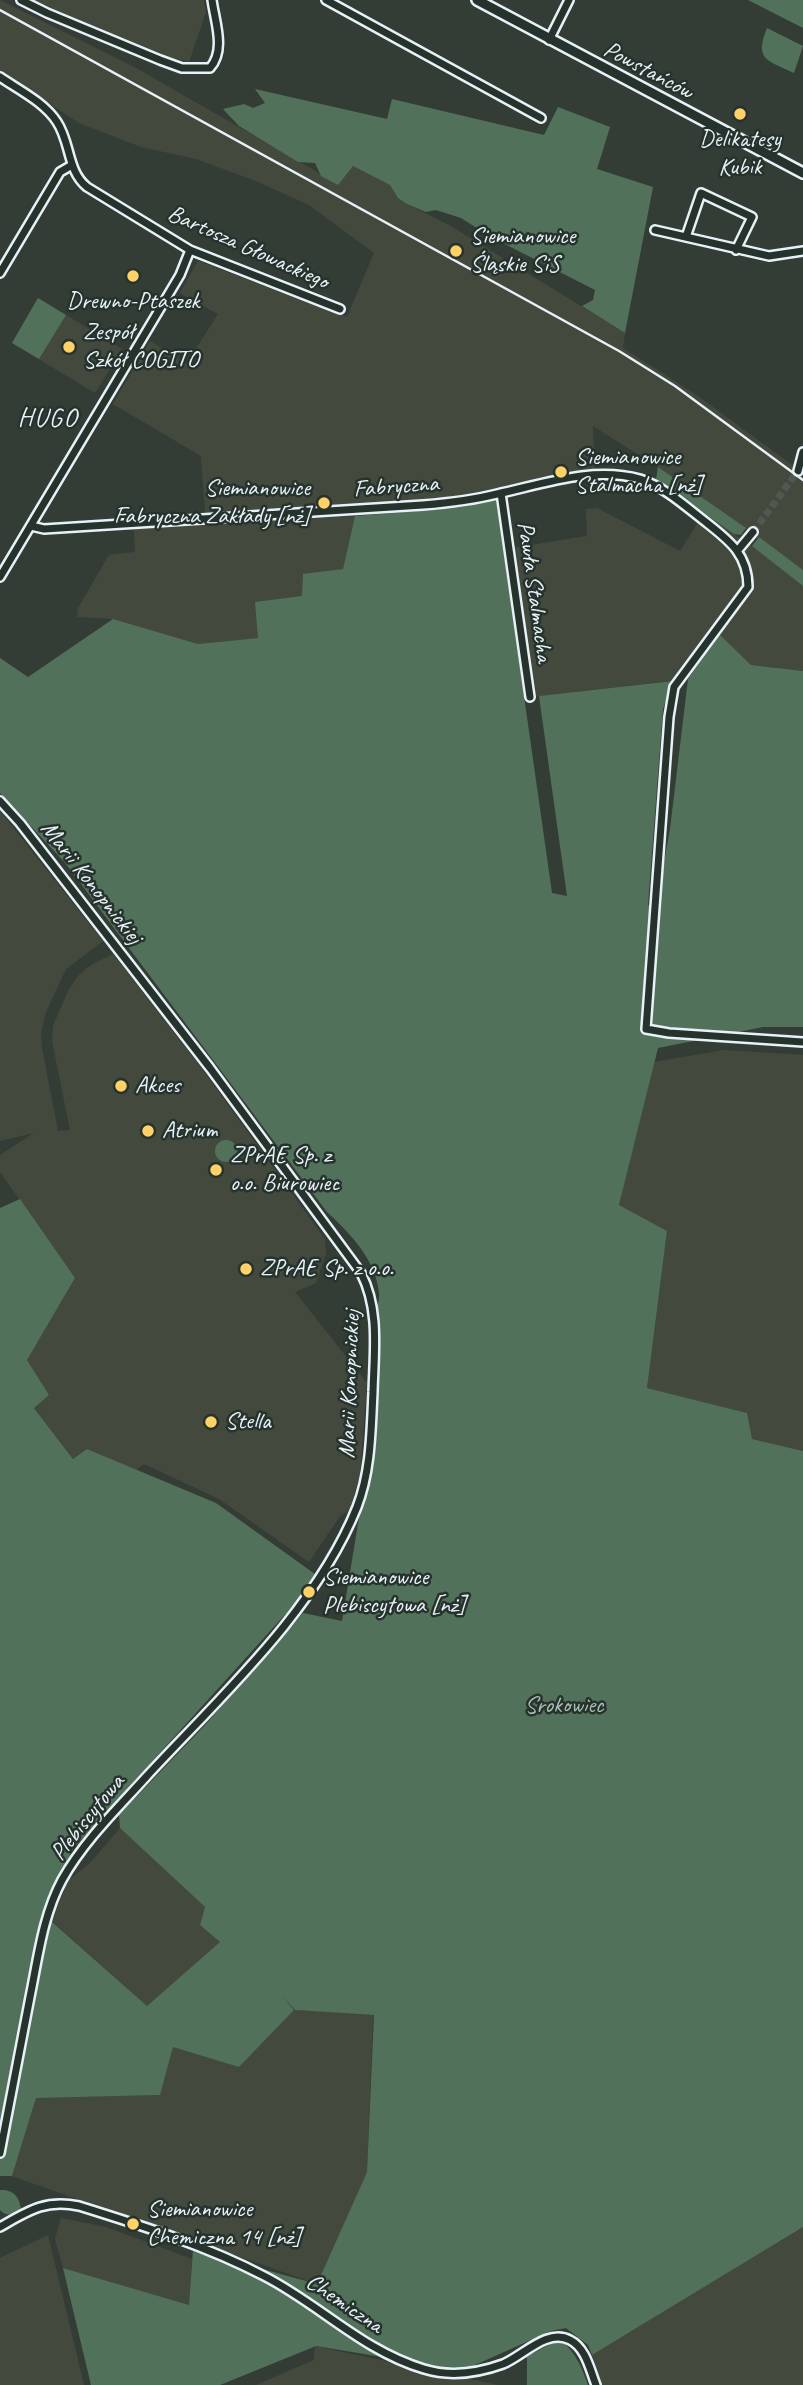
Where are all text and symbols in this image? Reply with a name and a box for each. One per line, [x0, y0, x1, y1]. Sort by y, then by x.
street label: Powstańców [598, 36, 698, 106]
marker: Delikatesy Kubik [732, 106, 748, 122]
place label: Delikatesy Kubik [699, 126, 781, 182]
street label: Bartosza Głowackiego [163, 200, 333, 296]
place label: Siemianowice Śląskie SiS [470, 223, 575, 279]
marker: Siemianowice Śląskie SiS [448, 243, 464, 259]
marker: Drewno-Ptaszek [125, 268, 141, 284]
place label: Drewno-Ptaszek [67, 288, 199, 316]
place label: Zespół Szkół COGITO [83, 319, 199, 375]
marker: Zespół Szkół COGITO [61, 339, 77, 355]
district label: HUGO [18, 403, 78, 435]
place label: Siemianowice Stalmacha [nż] [575, 444, 702, 500]
marker: Siemianowice Stalmacha [nż] [553, 464, 569, 480]
street label: Fabryczna [352, 470, 440, 504]
place label: Siemianowice Fabryczna Zakłady [nż] [114, 475, 310, 531]
marker: Siemianowice Fabryczna Zakłady [nż] [316, 495, 332, 511]
street label: Pawła Stalmacha [510, 520, 558, 664]
street label: Marii Konopnickiej [34, 816, 148, 950]
place label: Akces [135, 1072, 180, 1100]
marker: Akces [113, 1078, 129, 1094]
place label: Atrium [162, 1117, 217, 1145]
marker: Atrium [140, 1123, 156, 1139]
place label: ZPrAE Sp. z o.o. Biurowiec [230, 1142, 339, 1198]
marker: ZPrAE Sp. z o.o. Biurowiec [208, 1162, 224, 1178]
place label: ZPrAE Sp. z o.o. [260, 1255, 393, 1283]
marker: ZPrAE Sp. z o.o. [238, 1261, 254, 1277]
street label: Marii Konopnickiej [333, 1309, 367, 1459]
place label: Stella [225, 1408, 271, 1436]
marker: Stella [203, 1414, 219, 1430]
place label: Siemianowice Plebiscytowa [nż] [323, 1564, 465, 1620]
marker: Siemianowice Plebiscytowa [nż] [301, 1584, 317, 1600]
park label: Srokowiec [525, 1692, 603, 1720]
street label: Plebiscytowa [45, 1769, 131, 1867]
place label: Siemianowice Chemiczna 14 [nż] [147, 2196, 301, 2252]
marker: Siemianowice Chemiczna 14 [nż] [125, 2216, 141, 2232]
street label: Chemiczna [300, 2268, 388, 2340]

